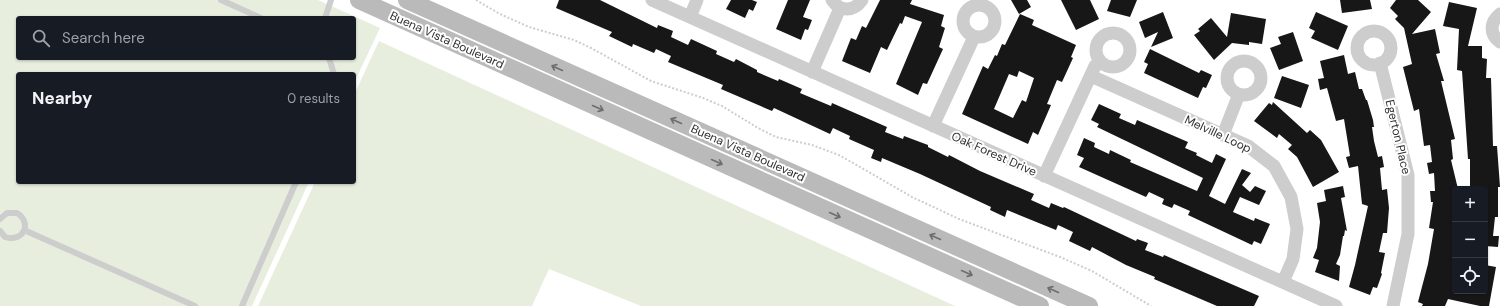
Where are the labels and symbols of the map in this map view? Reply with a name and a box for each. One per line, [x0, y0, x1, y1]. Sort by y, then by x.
street label: Buena Vista Boulevard [387, 8, 507, 72]
one-way arrow [551, 63, 563, 71]
street label: Egerton Place [1382, 98, 1414, 176]
one-way arrow [592, 105, 604, 112]
street label: Melville Loop [1182, 112, 1254, 156]
one-way arrow [670, 116, 682, 124]
street label: Buena Vista Boulevard [688, 121, 808, 185]
street label: Oak Forest Drive [949, 128, 1039, 180]
one-way arrow [710, 159, 722, 166]
one-way arrow [829, 211, 841, 219]
one-way arrow [929, 233, 941, 240]
one-way arrow [961, 270, 973, 278]
one-way arrow [1048, 286, 1060, 293]

